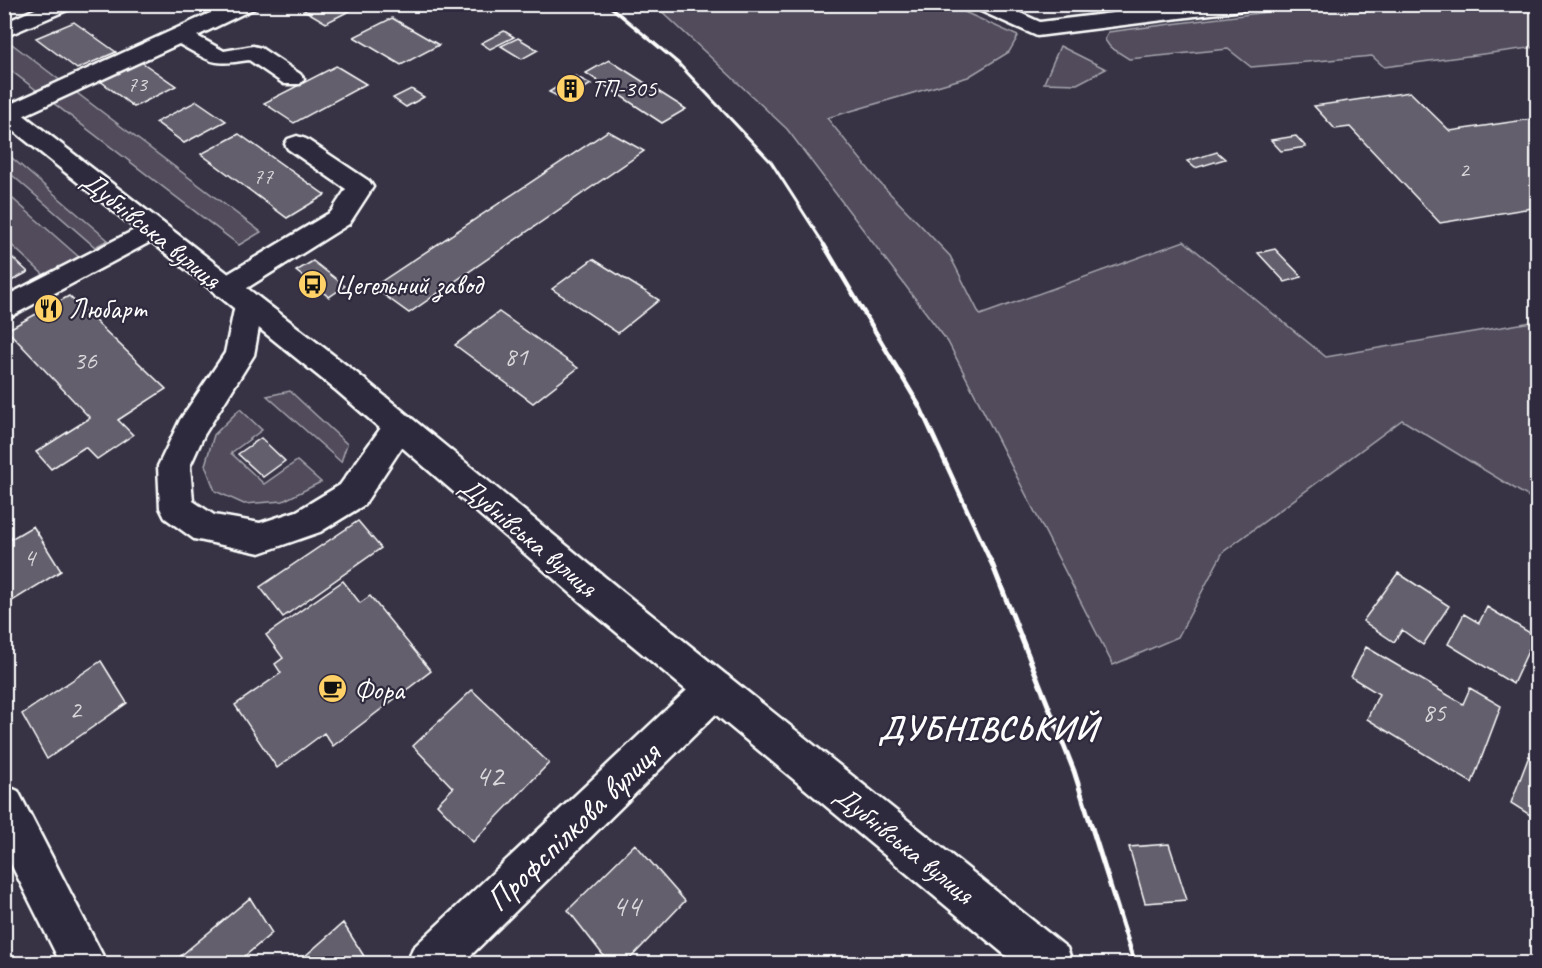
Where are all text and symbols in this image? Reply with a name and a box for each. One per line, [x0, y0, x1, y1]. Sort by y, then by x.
house number: 73 [127, 70, 149, 98]
building icon: ТП-305 [554, 72, 586, 104]
place label: ТП-305 [591, 73, 658, 103]
house number: 2 [1459, 156, 1471, 184]
street label: Дубнівська вулиця [75, 162, 229, 297]
house number: 77 [253, 162, 274, 190]
place label: Цегельний завод [334, 267, 485, 303]
bus stop icon: Цегельний завод [297, 268, 329, 300]
place label: Любарт [69, 291, 148, 326]
restaurant icon: Любарт [32, 292, 64, 324]
house number: 81 [504, 340, 529, 373]
house number: 36 [73, 344, 98, 377]
street label: Дубнівська вулиця [453, 469, 605, 605]
house number: 4 [23, 541, 37, 574]
place label: Фора [354, 672, 406, 707]
cafe icon: Фора [317, 673, 349, 705]
house number: 2 [69, 693, 83, 726]
house number: 85 [1422, 696, 1447, 729]
district label: ДУБНІВСЬКИЙ [878, 706, 1103, 749]
street label: Профспілкова вулиця [477, 731, 670, 920]
house number: 42 [475, 755, 506, 796]
street label: Дубнівська вулиця [828, 777, 982, 912]
house number: 44 [612, 885, 644, 926]

